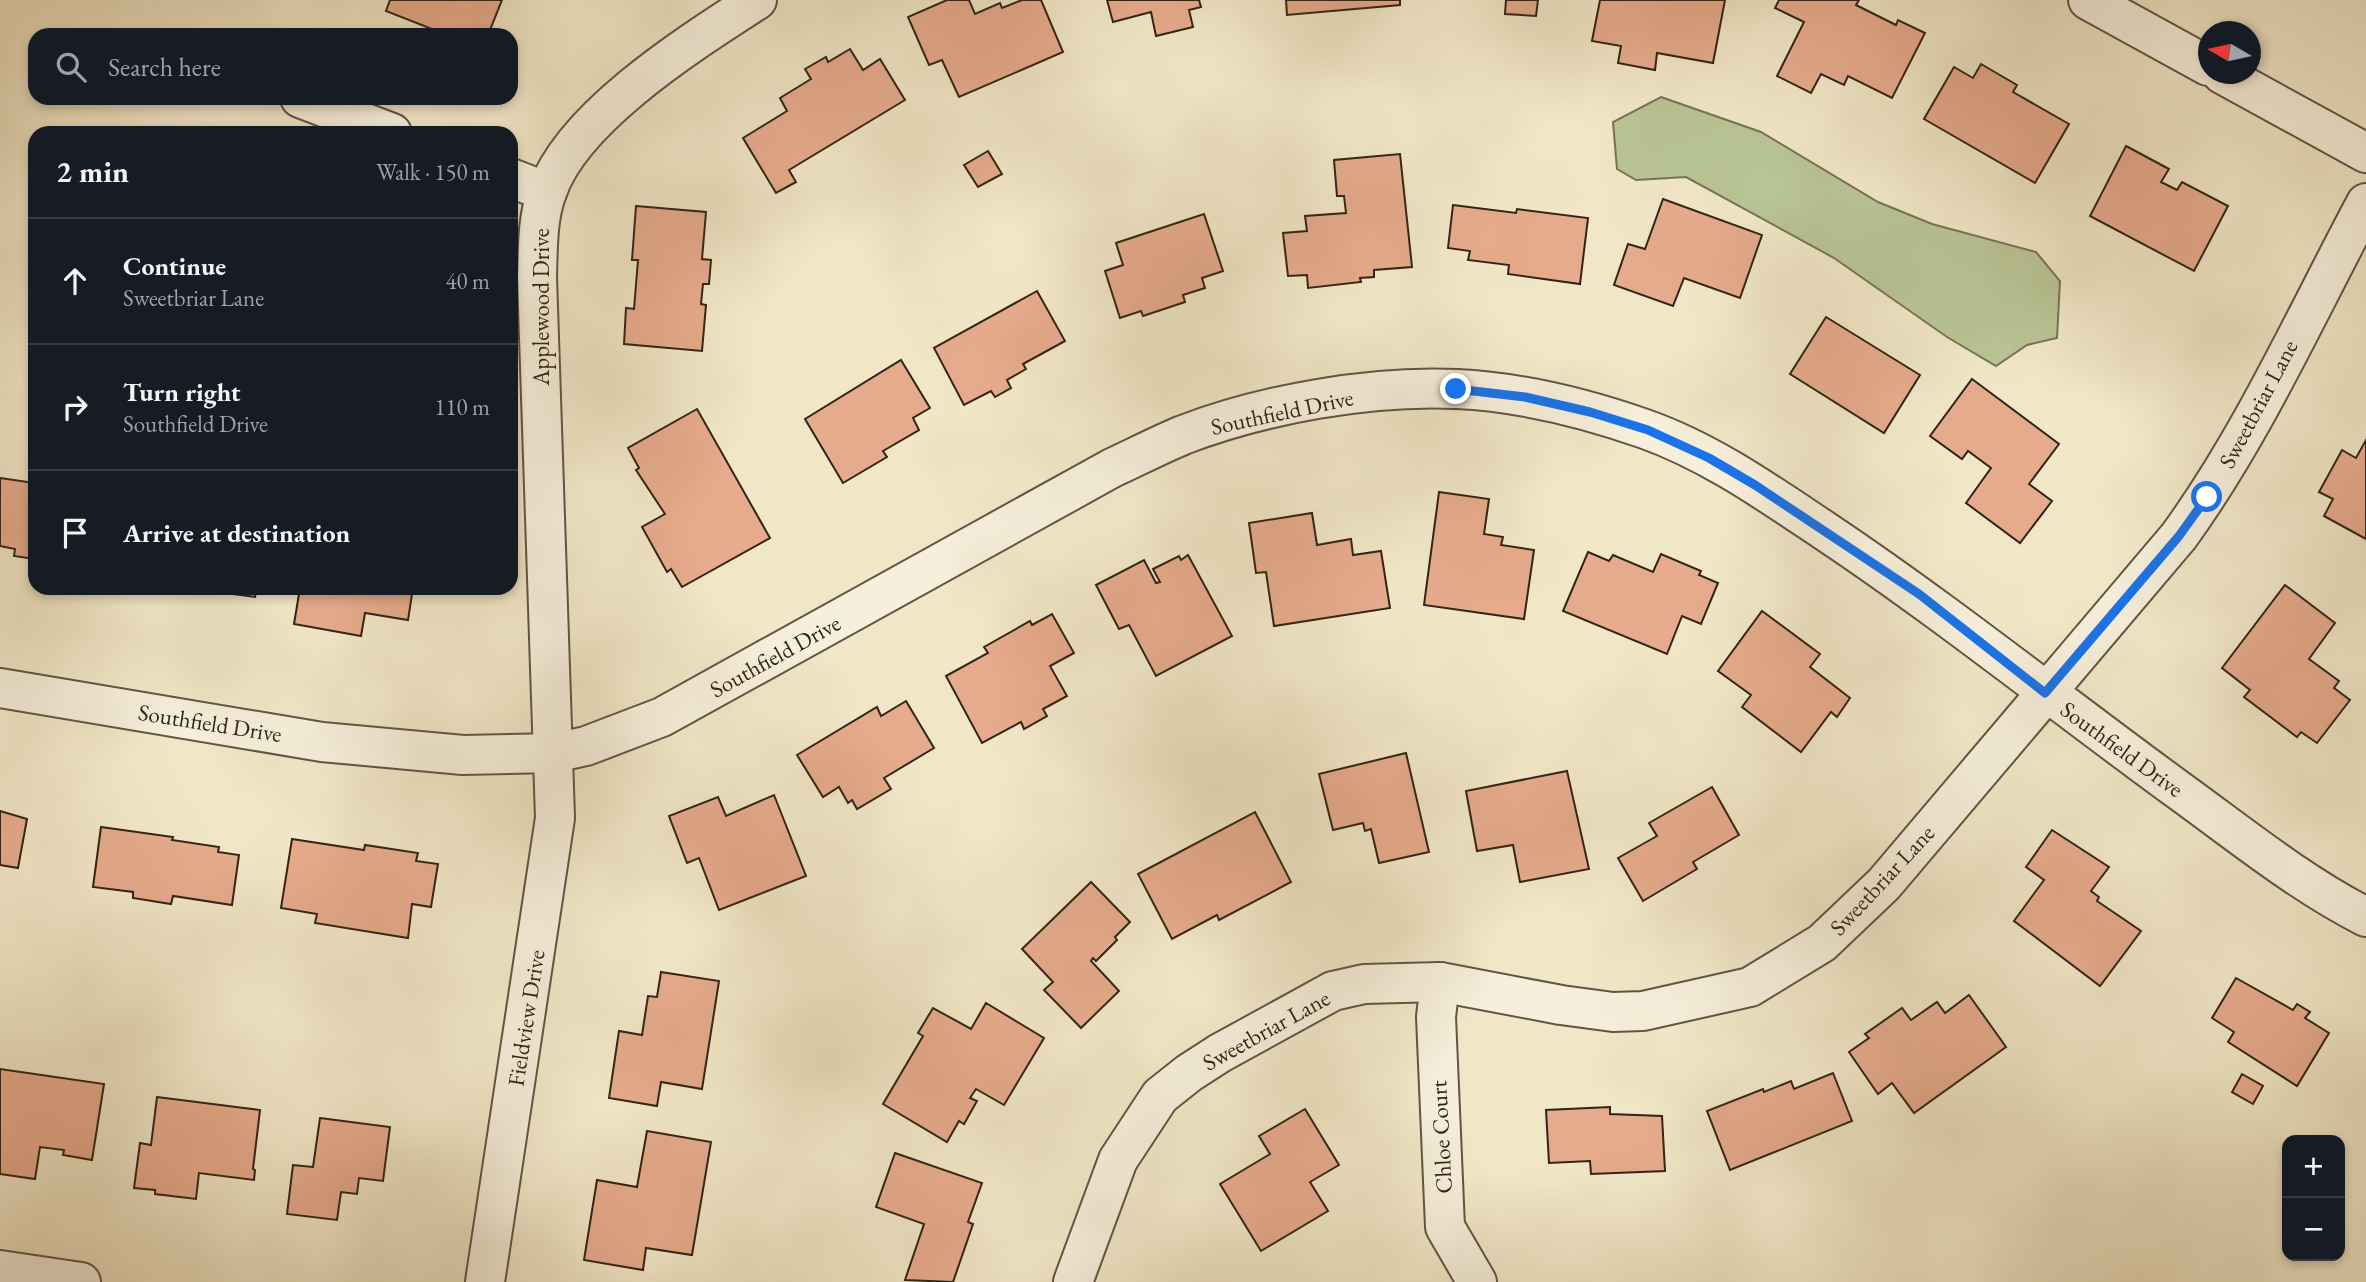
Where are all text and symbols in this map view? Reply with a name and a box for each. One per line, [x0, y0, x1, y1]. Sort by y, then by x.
north arrow [2198, 21, 2261, 84]
search box [28, 28, 518, 105]
icon: search [52, 48, 90, 86]
text: Search here [108, 50, 221, 84]
text: 2 min [56, 152, 129, 191]
text: Walk · 150 m [376, 157, 490, 187]
street label: Applewood Drive [526, 228, 556, 387]
text: Continue [123, 249, 226, 283]
icon: ahead [56, 262, 94, 300]
text: 40 m [445, 266, 490, 296]
text: Sweetbriar Lane [123, 283, 264, 313]
street label: Sweetbriar Lane [2212, 335, 2304, 473]
route end [1440, 373, 1471, 404]
text: Turn right [123, 375, 241, 409]
street label: Southfield Drive [1208, 382, 1356, 442]
icon: right [56, 388, 94, 426]
text: 110 m [434, 392, 490, 422]
text: Southfield Drive [123, 409, 268, 439]
route start [2191, 481, 2222, 512]
icon: arrive [56, 514, 94, 552]
text: Arrive at destination [123, 516, 350, 550]
street label: Southfield Drive [704, 608, 846, 704]
street label: Southfield Drive [2055, 694, 2190, 804]
street label: Southfield Drive [136, 697, 284, 749]
street label: Sweetbriar Lane [1823, 818, 1941, 942]
street label: Fieldview Drive [500, 948, 552, 1088]
street label: Sweetbriar Lane [1197, 983, 1335, 1077]
street label: Chloe Court [1423, 1079, 1459, 1194]
map controls [2282, 1135, 2345, 1261]
button: + [2282, 1135, 2345, 1198]
button: − [2282, 1198, 2345, 1261]

